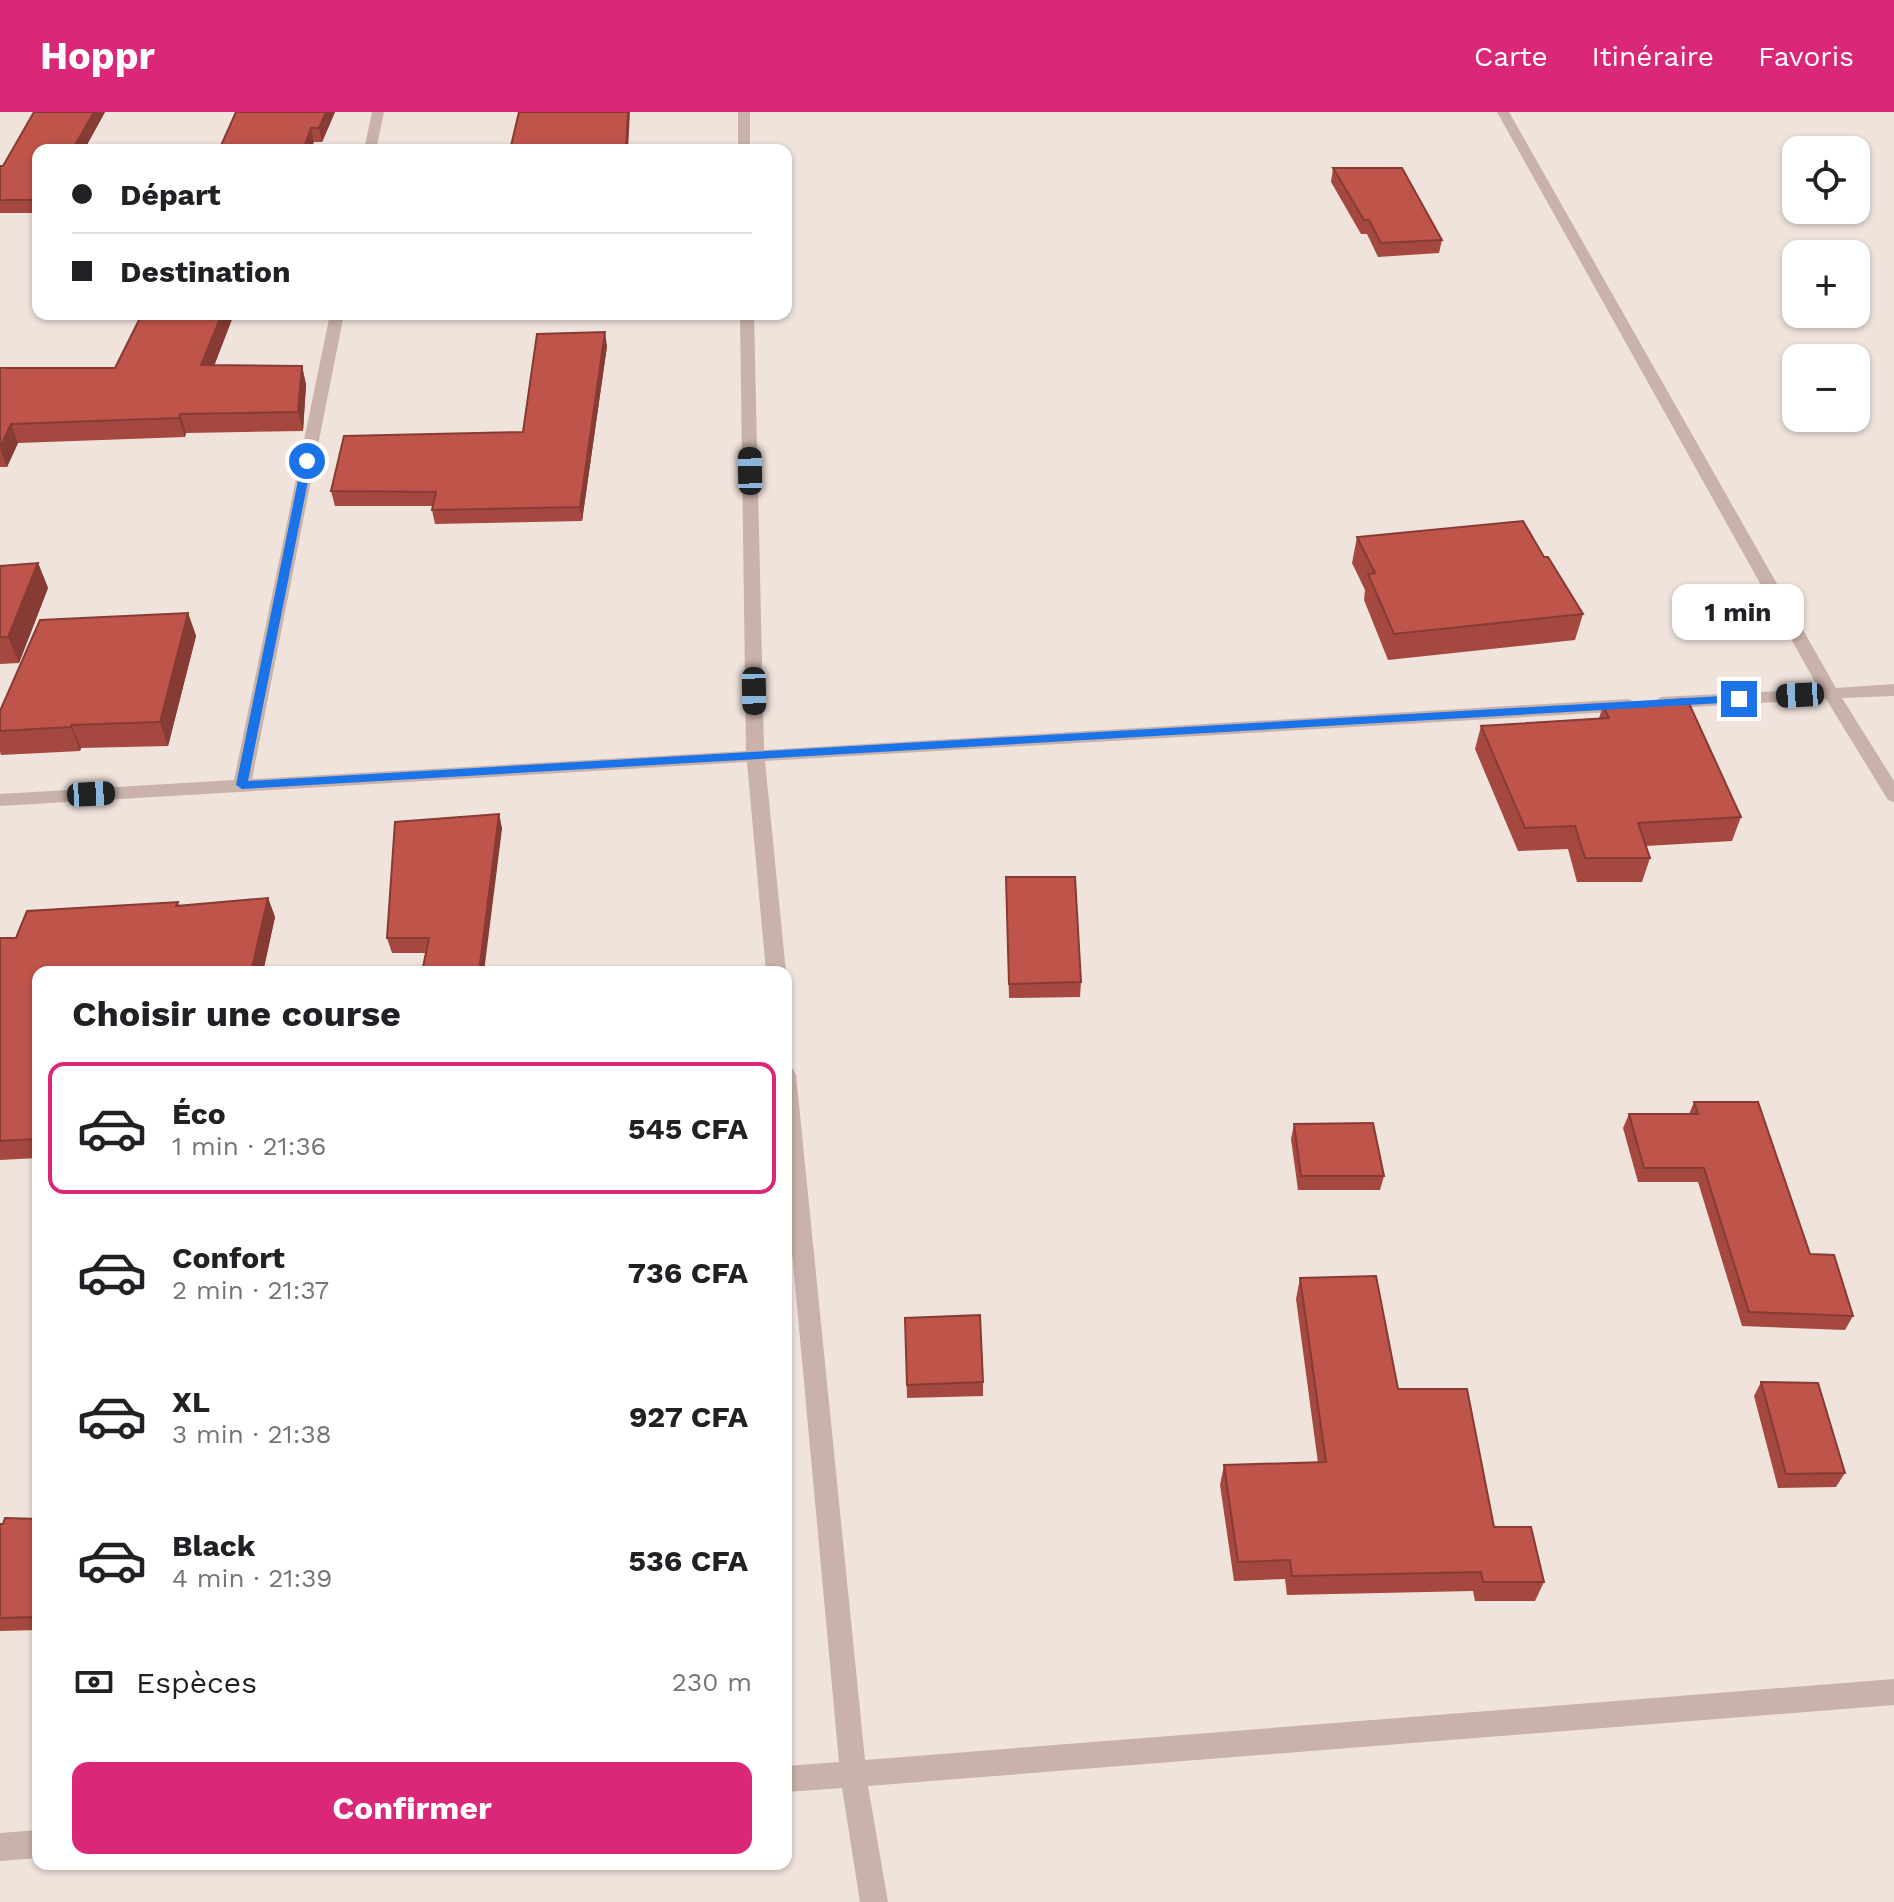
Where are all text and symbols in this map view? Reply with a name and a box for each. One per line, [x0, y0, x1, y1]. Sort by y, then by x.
text: Hoppr [40, 34, 155, 78]
text: Carte [1474, 40, 1548, 73]
text: Itinéraire [1592, 40, 1714, 73]
text: Favoris [1758, 40, 1854, 73]
map controls [1782, 136, 1870, 432]
button: locate [1782, 136, 1870, 224]
text: Départ [120, 177, 221, 212]
button: + [1782, 240, 1870, 328]
text: Destination [120, 254, 291, 289]
button: − [1782, 344, 1870, 432]
route start [289, 443, 325, 479]
car [738, 447, 762, 495]
callout: 1 min [1673, 583, 1805, 639]
text: 1 min [1705, 597, 1771, 627]
car [742, 667, 766, 715]
route end [1721, 681, 1757, 717]
car [1775, 682, 1825, 708]
car [66, 781, 116, 807]
text: Choisir une course [72, 993, 401, 1035]
icon: car [76, 1092, 148, 1164]
text: Éco [172, 1096, 226, 1131]
text: 545 CFA [628, 1111, 748, 1146]
text: 1 min · 21:36 [172, 1131, 326, 1161]
icon: car [76, 1236, 148, 1308]
text: Confort [172, 1240, 285, 1275]
text: 736 CFA [628, 1255, 748, 1290]
text: 2 min · 21:37 [172, 1275, 329, 1305]
icon: car [76, 1380, 148, 1452]
text: XL [172, 1384, 210, 1419]
text: 927 CFA [629, 1399, 748, 1434]
text: 3 min · 21:38 [172, 1419, 332, 1449]
icon: car [76, 1524, 148, 1596]
text: Black [172, 1528, 256, 1563]
text: 536 CFA [628, 1543, 748, 1578]
text: 4 min · 21:39 [172, 1563, 332, 1593]
icon: cash [72, 1660, 116, 1704]
text: Espèces [136, 1665, 257, 1700]
text: 230 m [672, 1667, 752, 1697]
button: Confirmer [72, 1762, 752, 1854]

